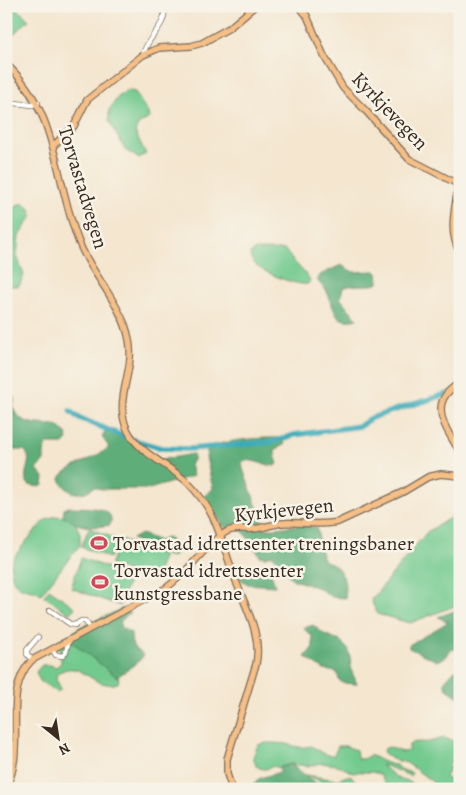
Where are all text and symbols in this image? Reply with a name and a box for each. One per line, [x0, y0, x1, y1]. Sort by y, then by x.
street label: Kyrkjevegen [346, 66, 434, 156]
street label: Torvastadvegen [51, 122, 115, 252]
street label: Kyrkjevegen [233, 491, 335, 529]
place label: Torvastad idrettsenter treningsbaner [113, 530, 414, 557]
sports icon: Torvastad idrettsenter treningsbaner [89, 533, 109, 553]
place label: Torvastad idrettssenter kunstgressbane [114, 557, 304, 607]
sports icon: Torvastad idrettssenter kunstgressbane [90, 572, 110, 592]
north arrow [32, 712, 82, 762]
text: N [55, 738, 73, 760]

